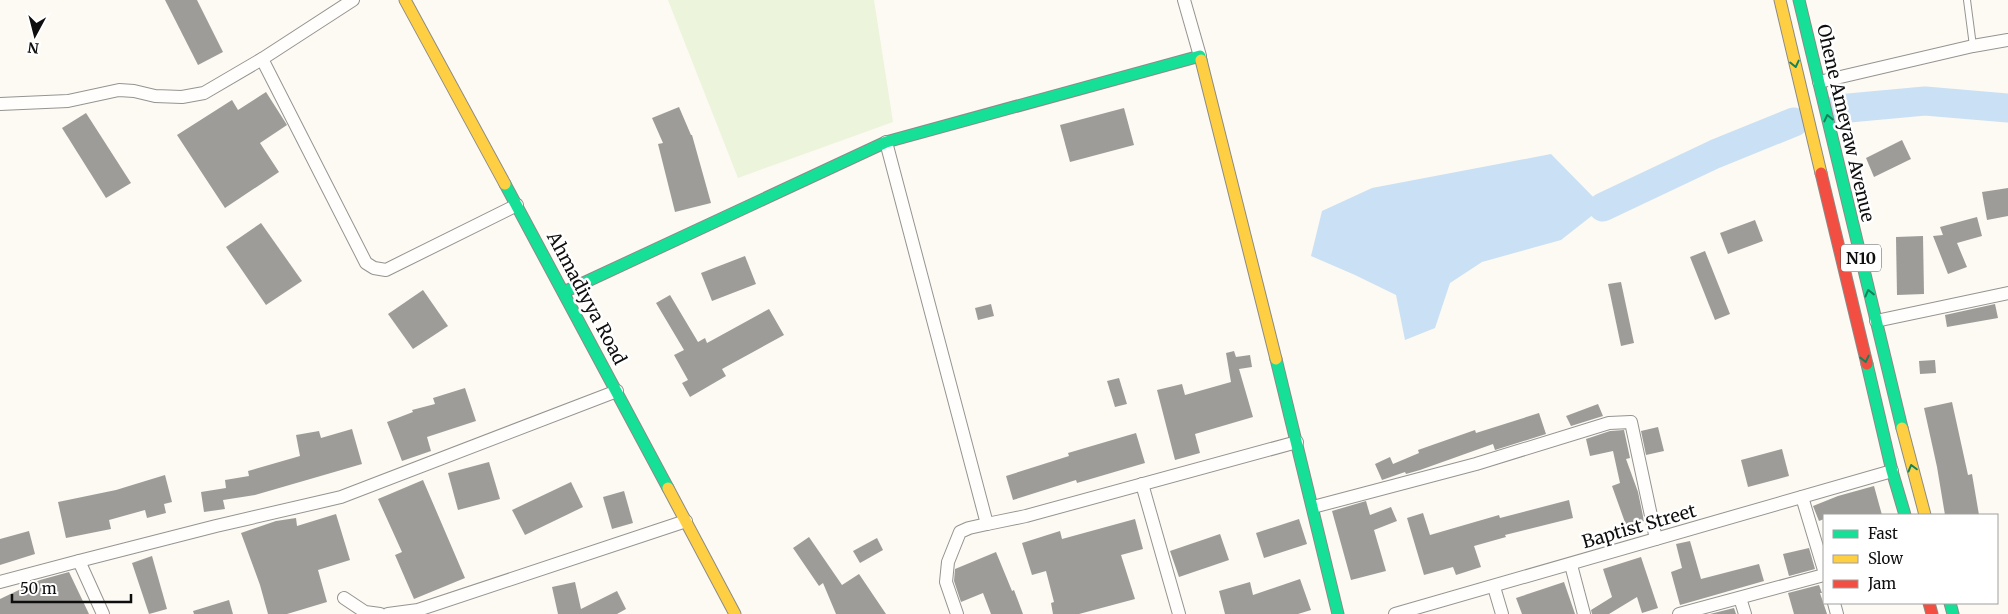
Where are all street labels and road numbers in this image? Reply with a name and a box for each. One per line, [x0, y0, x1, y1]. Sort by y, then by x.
street label: Ohene Ameyaw Avenue [1812, 22, 1880, 224]
street label: Ahmadiyya Road [542, 227, 632, 369]
road number: N10 [1841, 244, 1881, 272]
street label: Baptist Street [1579, 499, 1699, 553]

